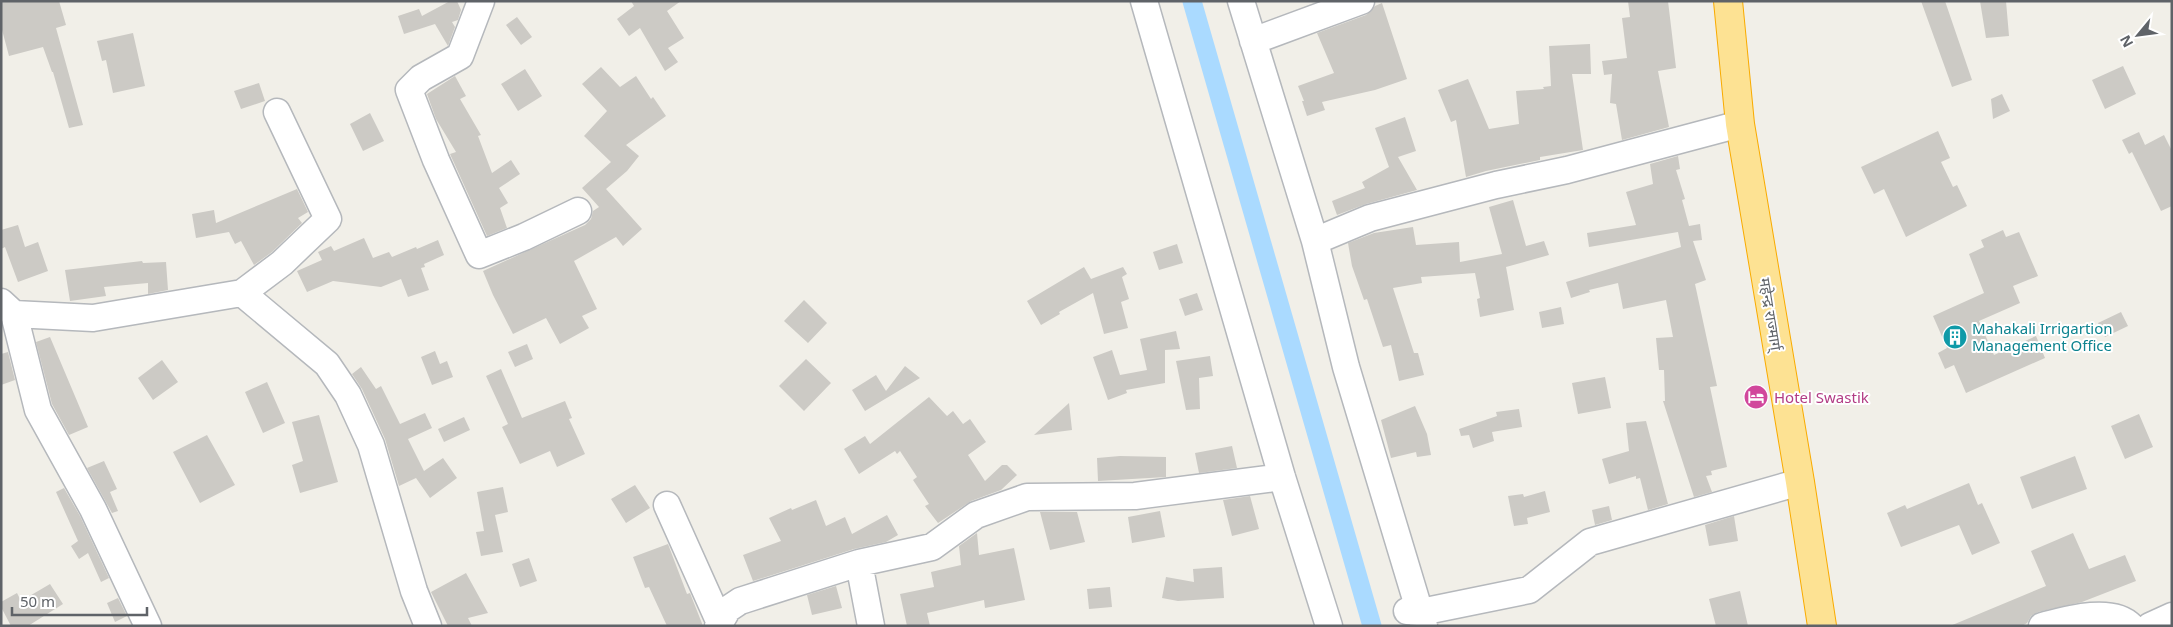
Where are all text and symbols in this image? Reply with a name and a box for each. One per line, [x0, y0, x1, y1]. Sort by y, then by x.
north arrow [2113, 10, 2163, 60]
text: N [2115, 32, 2137, 51]
street label: महेन्द्र राज्मार्ग् [1754, 276, 1787, 354]
place label: Mahakali Irrigartion Management Office [1972, 318, 2113, 355]
building icon: Mahakali Irrigartion Management Office [1942, 324, 1968, 350]
hotel icon: Hotel Swastik [1743, 384, 1769, 410]
place label: Hotel Swastik [1774, 387, 1869, 407]
scale bar [12, 584, 148, 616]
text: 50 m [20, 591, 55, 611]

